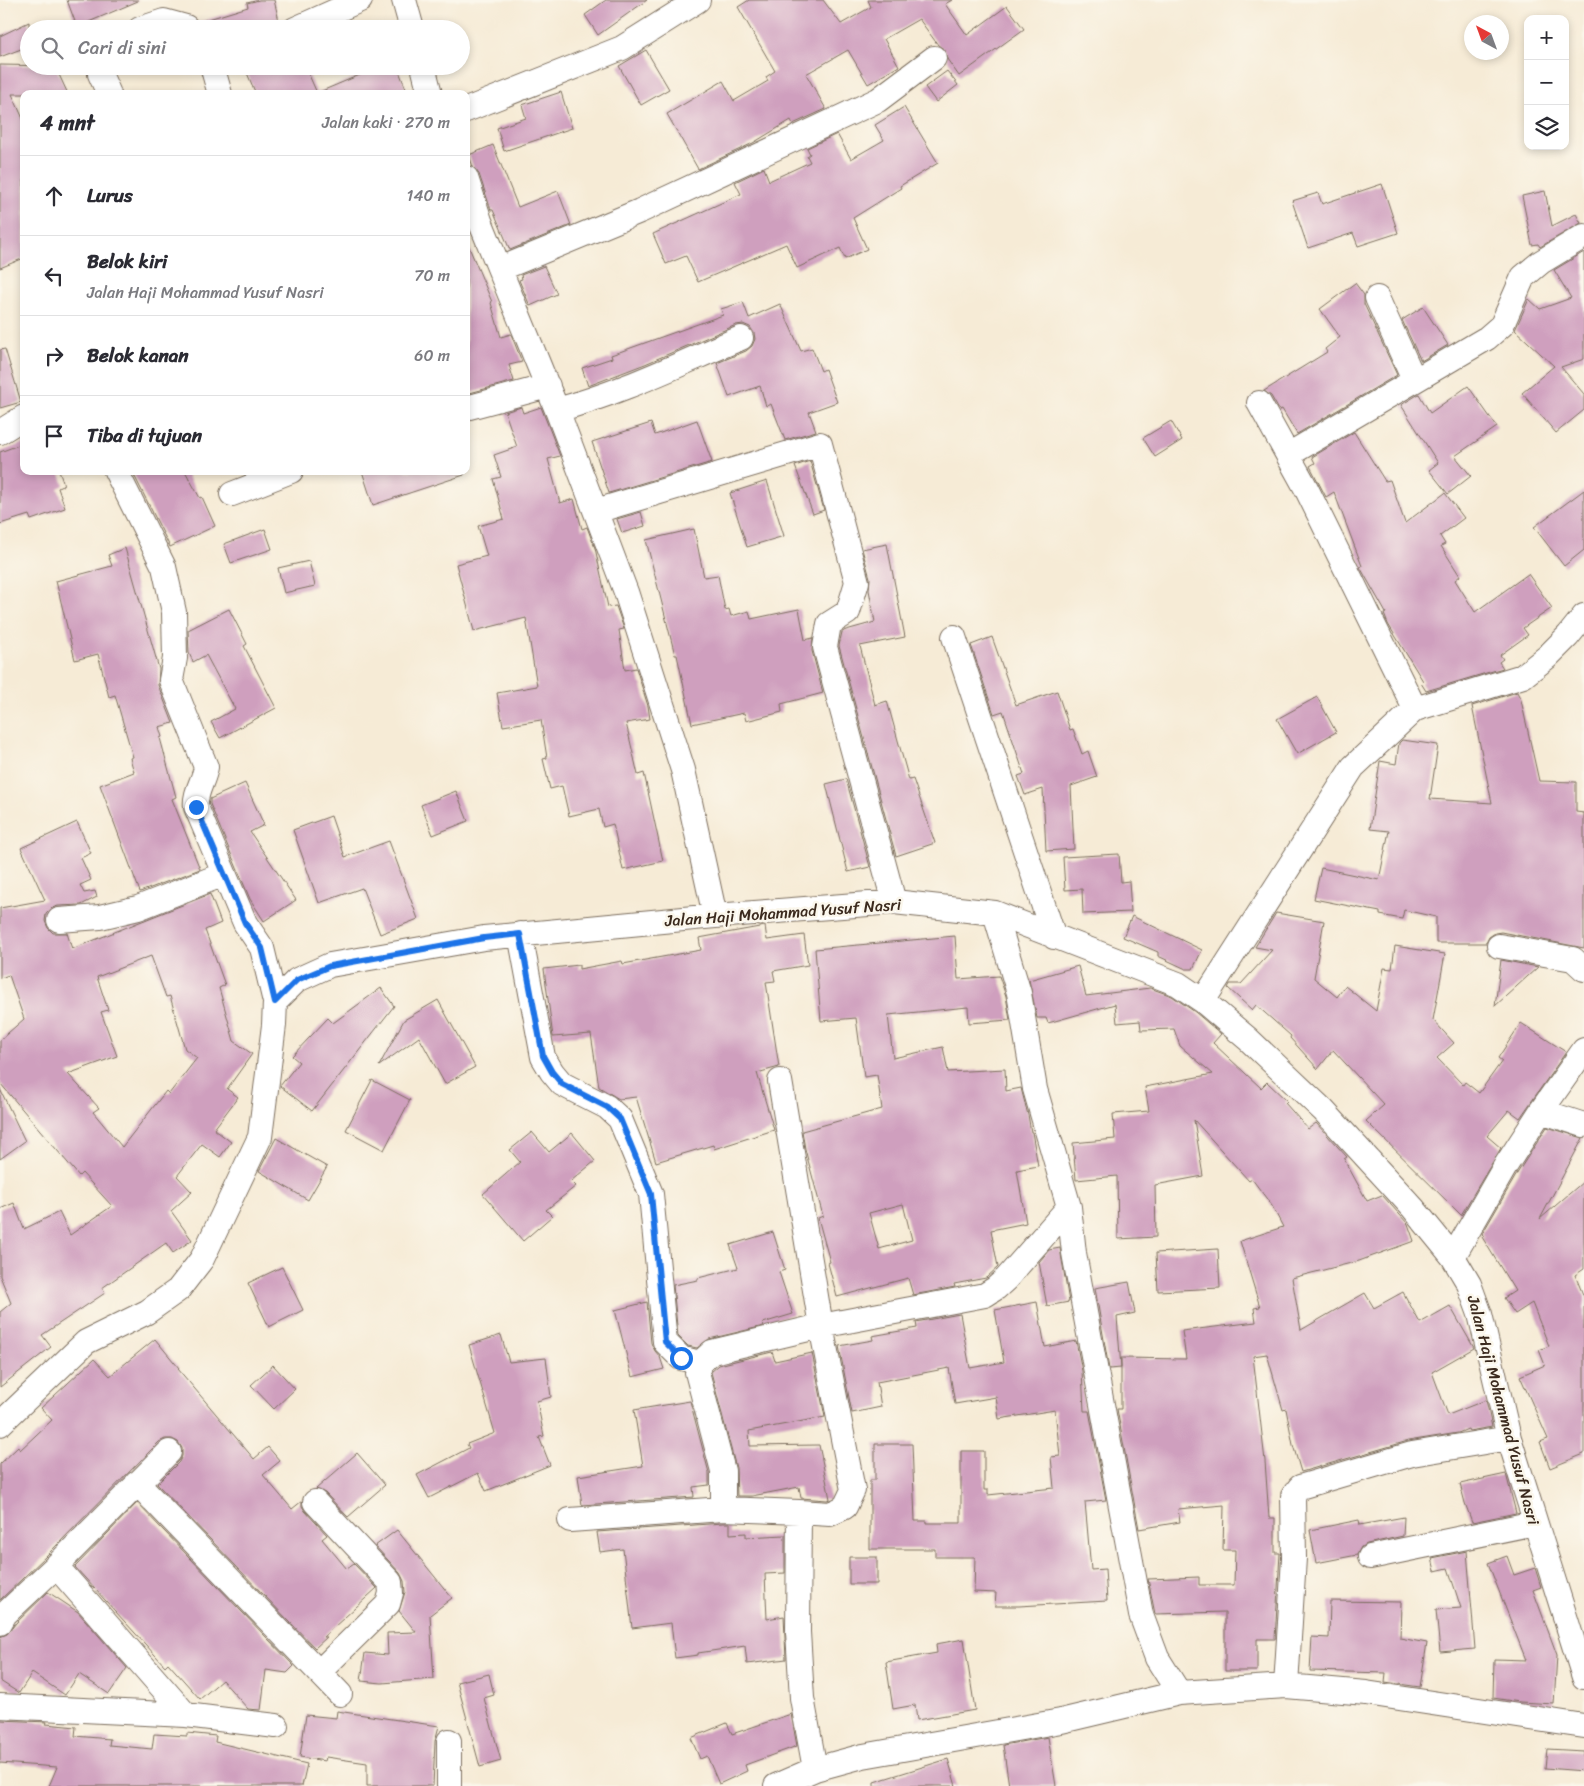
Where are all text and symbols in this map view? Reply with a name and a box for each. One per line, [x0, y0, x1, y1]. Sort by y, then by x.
north arrow [1464, 15, 1509, 60]
map controls [1524, 15, 1569, 150]
button: + [1524, 15, 1569, 60]
search box [20, 20, 470, 75]
text: Cari di sini [78, 31, 166, 64]
icon: search [38, 34, 66, 62]
button: − [1524, 60, 1569, 105]
text: 4 mnt [40, 104, 95, 142]
button: layers [1524, 105, 1569, 150]
text: Jalan kaki · 270 m [322, 108, 450, 137]
text: Lurus [87, 179, 133, 212]
text: 140 m [407, 181, 450, 210]
icon: ahead [40, 182, 68, 210]
text: Belok kiri [87, 245, 167, 278]
text: 70 m [414, 261, 450, 290]
icon: left [40, 262, 68, 290]
text: Jalan Haji Mohammad Yusuf Nasri [87, 278, 324, 307]
text: Belok kanan [87, 339, 189, 372]
text: 60 m [414, 341, 450, 370]
icon: right [40, 342, 68, 370]
text: Tiba di tujuan [87, 419, 202, 452]
icon: arrive [40, 422, 68, 450]
route end [185, 796, 208, 819]
street label: Jalan Haji Mohammad Yusuf Nasri [663, 890, 903, 935]
street label: Jalan Haji Mohammad Yusuf Nasri [1459, 1291, 1548, 1529]
route start [670, 1347, 693, 1370]

